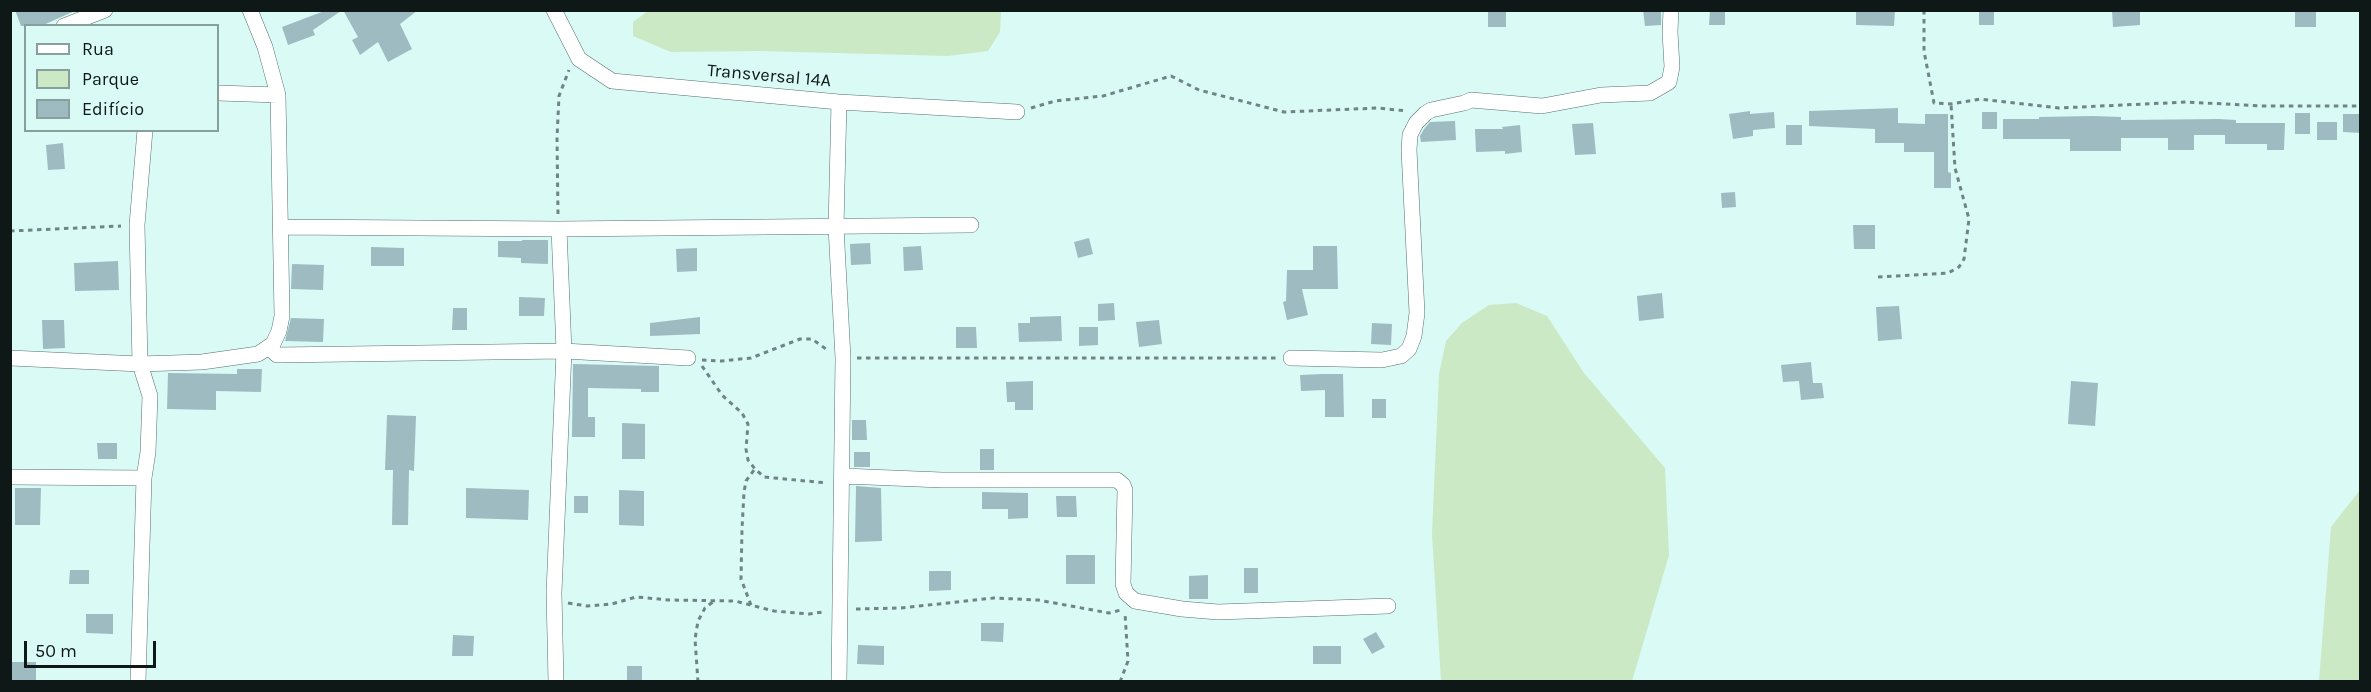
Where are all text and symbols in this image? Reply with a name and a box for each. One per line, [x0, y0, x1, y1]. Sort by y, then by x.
legend [24, 24, 219, 132]
text: Rua [82, 38, 114, 60]
street label: Transversal 14A [706, 60, 832, 92]
text: Parque [82, 68, 139, 90]
text: Edifício [82, 98, 144, 120]
scale bar [27, 629, 159, 667]
text: 50 m [35, 640, 77, 662]

